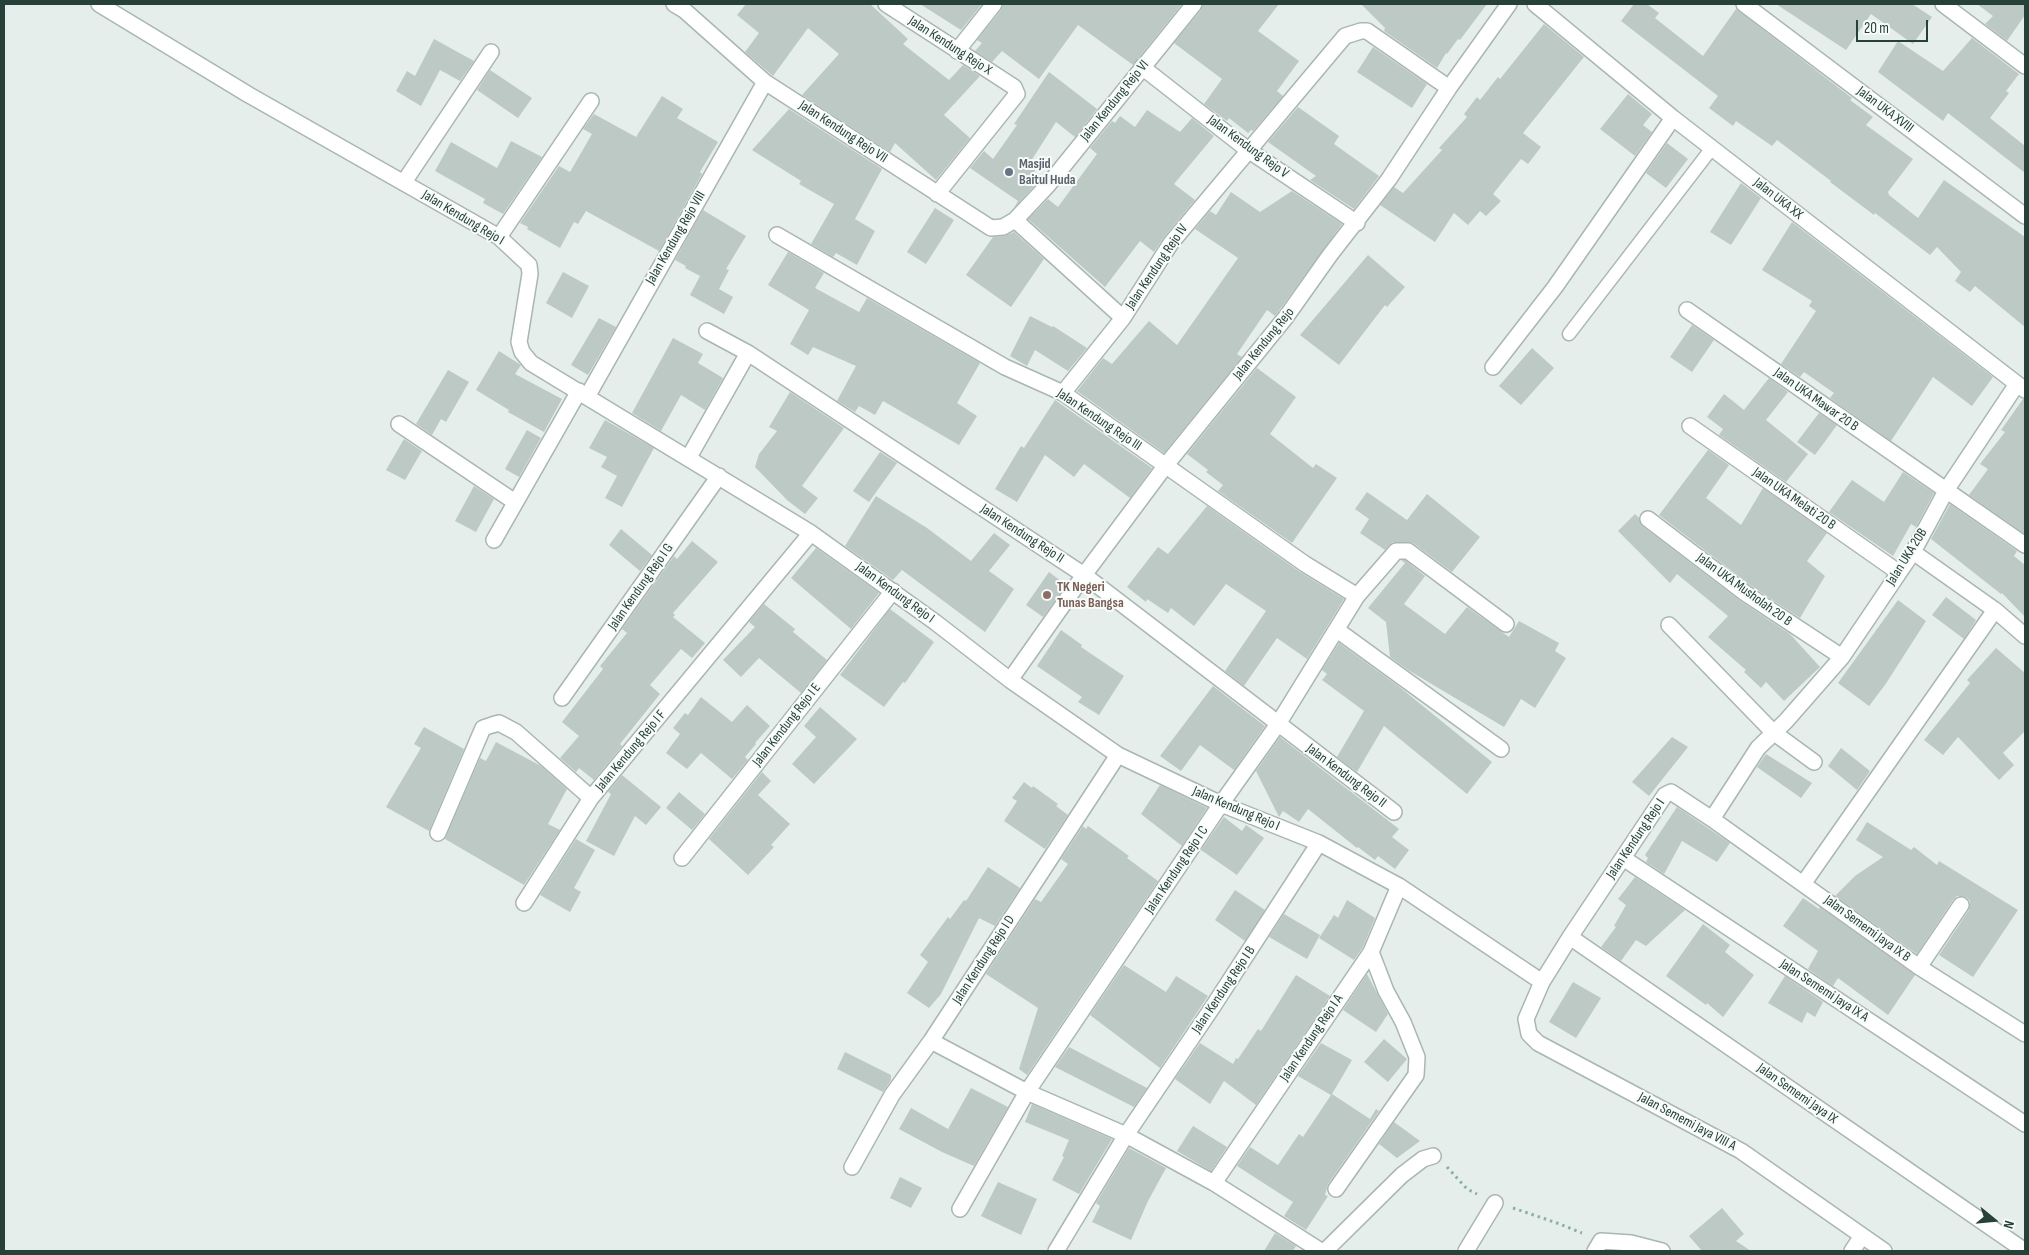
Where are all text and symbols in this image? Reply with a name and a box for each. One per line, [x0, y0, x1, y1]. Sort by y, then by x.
scale bar [1859, 10, 1932, 42]
street label: Jalan Kendung Rejo X [905, 13, 995, 79]
text: 20 m [1864, 19, 1889, 38]
street label: Jalan Kendung Rejo VI [1077, 57, 1153, 145]
street label: Jalan UKA XVIII [1853, 83, 1917, 137]
street label: Jalan Kendung Rejo VII [796, 97, 890, 167]
street label: Jalan Kendung Rejo V [1204, 112, 1292, 182]
place label: Masjid Baitul Huda [1019, 156, 1075, 188]
marker: Masjid Baitul Huda [1003, 166, 1015, 178]
street label: Jalan UKA XX [1750, 175, 1806, 223]
street label: Jalan Kendung Rejo I [419, 187, 507, 249]
street label: Jalan Kendung Rejo VIII [642, 188, 710, 288]
street label: Jalan Kendung Rejo IV [1122, 221, 1192, 313]
street label: Jalan Kendung Rejo [1230, 305, 1298, 383]
street label: Jalan UKA Mawar 20 B [1770, 365, 1862, 435]
street label: Jalan Kendung Rejo III [1053, 385, 1145, 455]
street label: Jalan UKA Melati 20 B [1749, 464, 1839, 534]
street label: Jalan Kendung Rejo II [977, 501, 1067, 567]
street label: Jalan UKA 20B [1883, 525, 1931, 589]
street label: Jalan Kendung Rejo I G [605, 540, 677, 634]
street label: Jalan UKA Musholah 20 B [1693, 550, 1795, 630]
street label: Jalan Kendung Rejo I [852, 559, 938, 627]
place label: TK Negeri Tunas Bangsa [1057, 579, 1124, 612]
marker: TK Negeri Tunas Bangsa [1041, 589, 1053, 601]
street label: Jalan Kendung Rejo I E [749, 680, 825, 770]
street label: Jalan Kendung Rejo I F [592, 707, 670, 795]
street label: Jalan Kendung Rejo II [1303, 740, 1389, 812]
street label: Jalan Kendung Rejo I [1190, 783, 1282, 835]
street label: Jalan Kendung Rejo I [1603, 796, 1669, 882]
street label: Jalan Kendung Rejo I C [1142, 823, 1212, 917]
street label: Jalan Sememi Jaya IX B [1821, 892, 1913, 966]
street label: Jalan Kendung Rejo I D [949, 913, 1019, 1007]
street label: Jalan Kendung Rejo I B [1189, 943, 1259, 1037]
street label: Jalan Sememi Jaya IX A [1776, 956, 1872, 1026]
street label: Jalan Kendung Rejo I A [1277, 991, 1347, 1085]
street label: Jalan Sememi Jaya IX [1754, 1060, 1840, 1128]
street label: Jalan Sememi Jaya VIII A [1635, 1089, 1739, 1155]
north arrow [1969, 1195, 2019, 1245]
text: N [2000, 1218, 2018, 1231]

